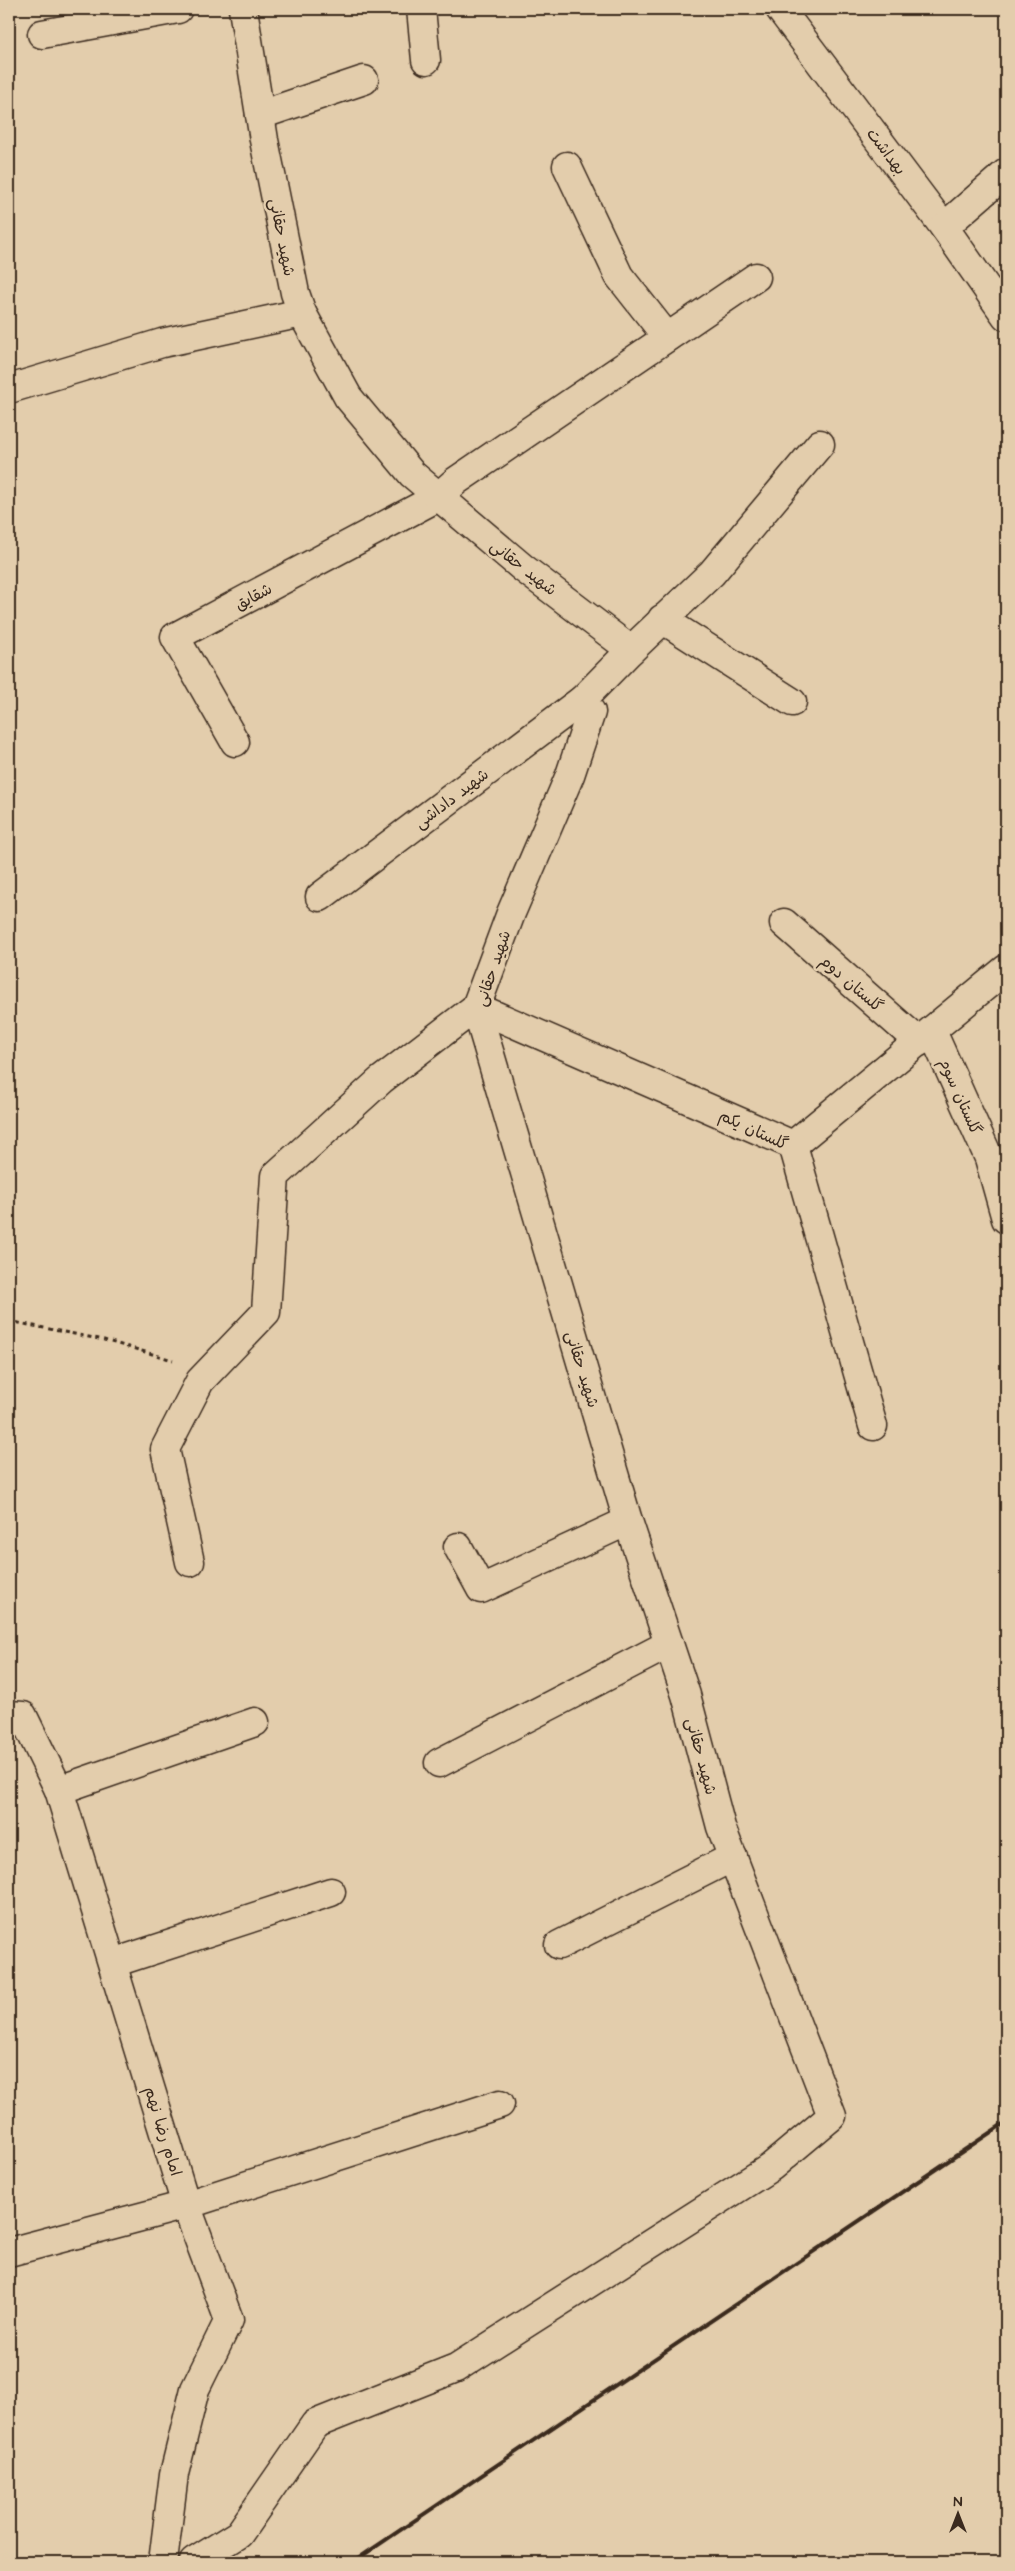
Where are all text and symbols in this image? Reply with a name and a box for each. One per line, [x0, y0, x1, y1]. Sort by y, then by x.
street label: بهداشت [861, 124, 911, 180]
street label: شهید حقانی [264, 196, 300, 278]
street label: شهید حقانی [485, 535, 561, 601]
street label: شقایق [231, 578, 276, 616]
street label: شهید داداشی [410, 764, 493, 834]
street label: شهید حقانی [470, 927, 516, 1009]
street label: گلستان دوم [814, 950, 888, 1018]
street label: گلستان سوم [933, 1055, 987, 1139]
street label: گلستان یکم [715, 1104, 792, 1156]
street label: شهید حقانی [560, 1328, 604, 1410]
street label: شهید حقانی [680, 1715, 722, 1797]
street label: امام رضا نهم [138, 2084, 187, 2179]
north arrow [932, 2488, 982, 2538]
text: N [954, 2492, 963, 2512]

